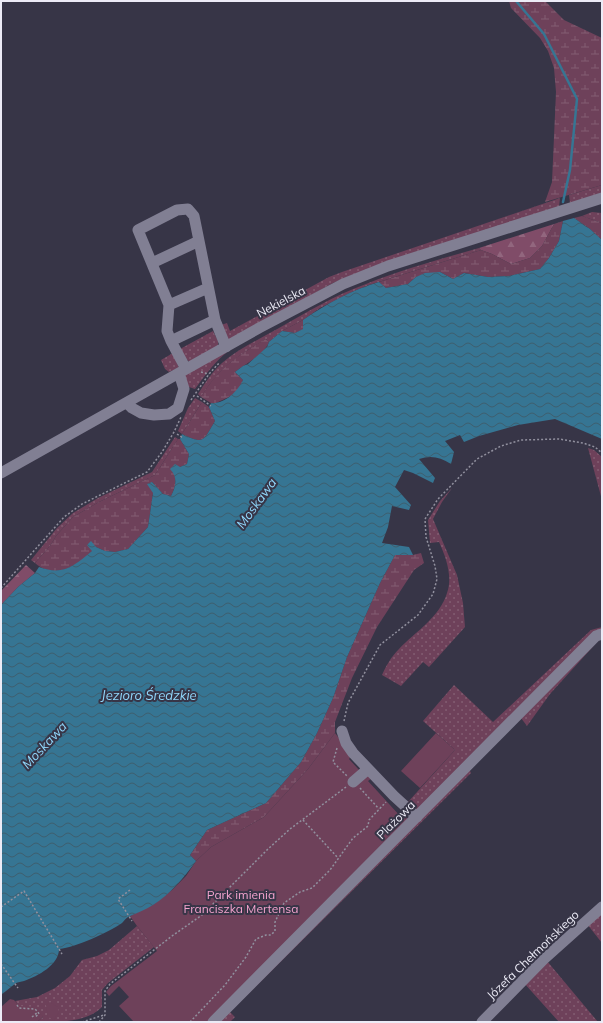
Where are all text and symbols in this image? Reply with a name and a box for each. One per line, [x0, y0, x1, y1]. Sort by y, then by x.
street label: Nekielska [254, 282, 308, 321]
water label: Moskawa [232, 475, 280, 531]
water label: Jezioro Średzkie [100, 687, 197, 703]
water label: Moskawa [18, 718, 70, 772]
street label: Plażowa [373, 797, 418, 842]
park label: Park imienia Franciszka Mertensa [184, 887, 298, 916]
street label: Józefa Chełmońskiego [483, 907, 582, 1003]

